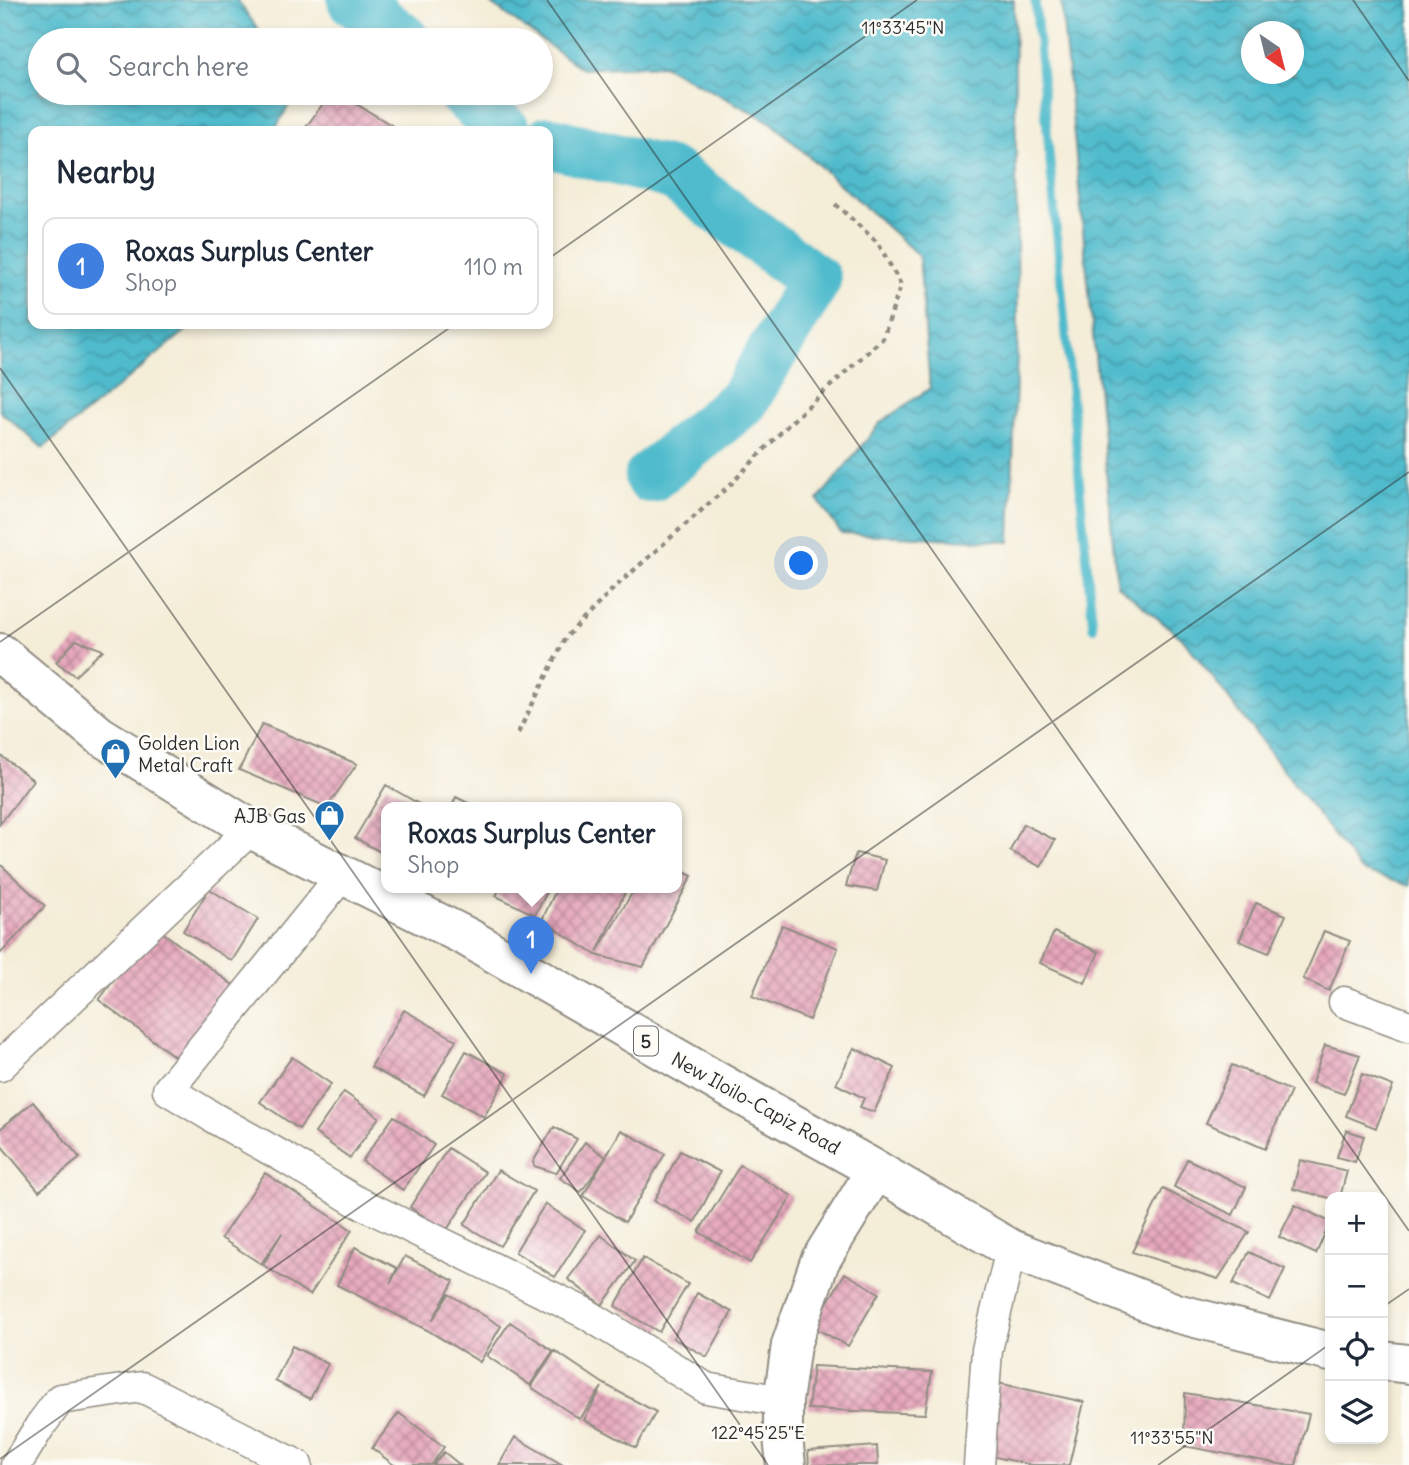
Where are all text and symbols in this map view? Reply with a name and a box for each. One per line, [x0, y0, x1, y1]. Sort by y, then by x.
text: 11°33'45"N [861, 16, 945, 39]
north arrow [1241, 21, 1304, 84]
search box [28, 28, 553, 105]
icon: search [52, 48, 90, 86]
text: Search here [108, 50, 249, 83]
text: Nearby [56, 153, 156, 191]
text: Roxas Surplus Center [125, 235, 373, 268]
text: 1 [76, 252, 86, 281]
text: 110 m [464, 252, 523, 281]
text: Shop [125, 268, 177, 297]
your location [784, 546, 818, 580]
place label: Golden Lion Metal Craft [138, 731, 240, 777]
shop icon: Golden Lion Metal Craft [98, 737, 132, 781]
shop icon: AJB Gas [312, 799, 346, 843]
popup [381, 802, 682, 893]
place label: AJB Gas [234, 804, 306, 828]
text: Roxas Surplus Center [407, 817, 656, 850]
text: Shop [407, 850, 459, 879]
pin: 1 [508, 916, 554, 974]
road number: 5 [634, 1026, 658, 1056]
street label: New Iloilo-Capiz Road [667, 1047, 845, 1159]
map controls [1325, 1192, 1388, 1444]
button: + [1325, 1192, 1388, 1255]
button: − [1325, 1255, 1388, 1318]
button: locate [1325, 1318, 1388, 1381]
button: layers [1325, 1381, 1388, 1444]
text: 122°45'25"E [711, 1421, 805, 1444]
text: 11°33'55"N [1130, 1426, 1214, 1449]

